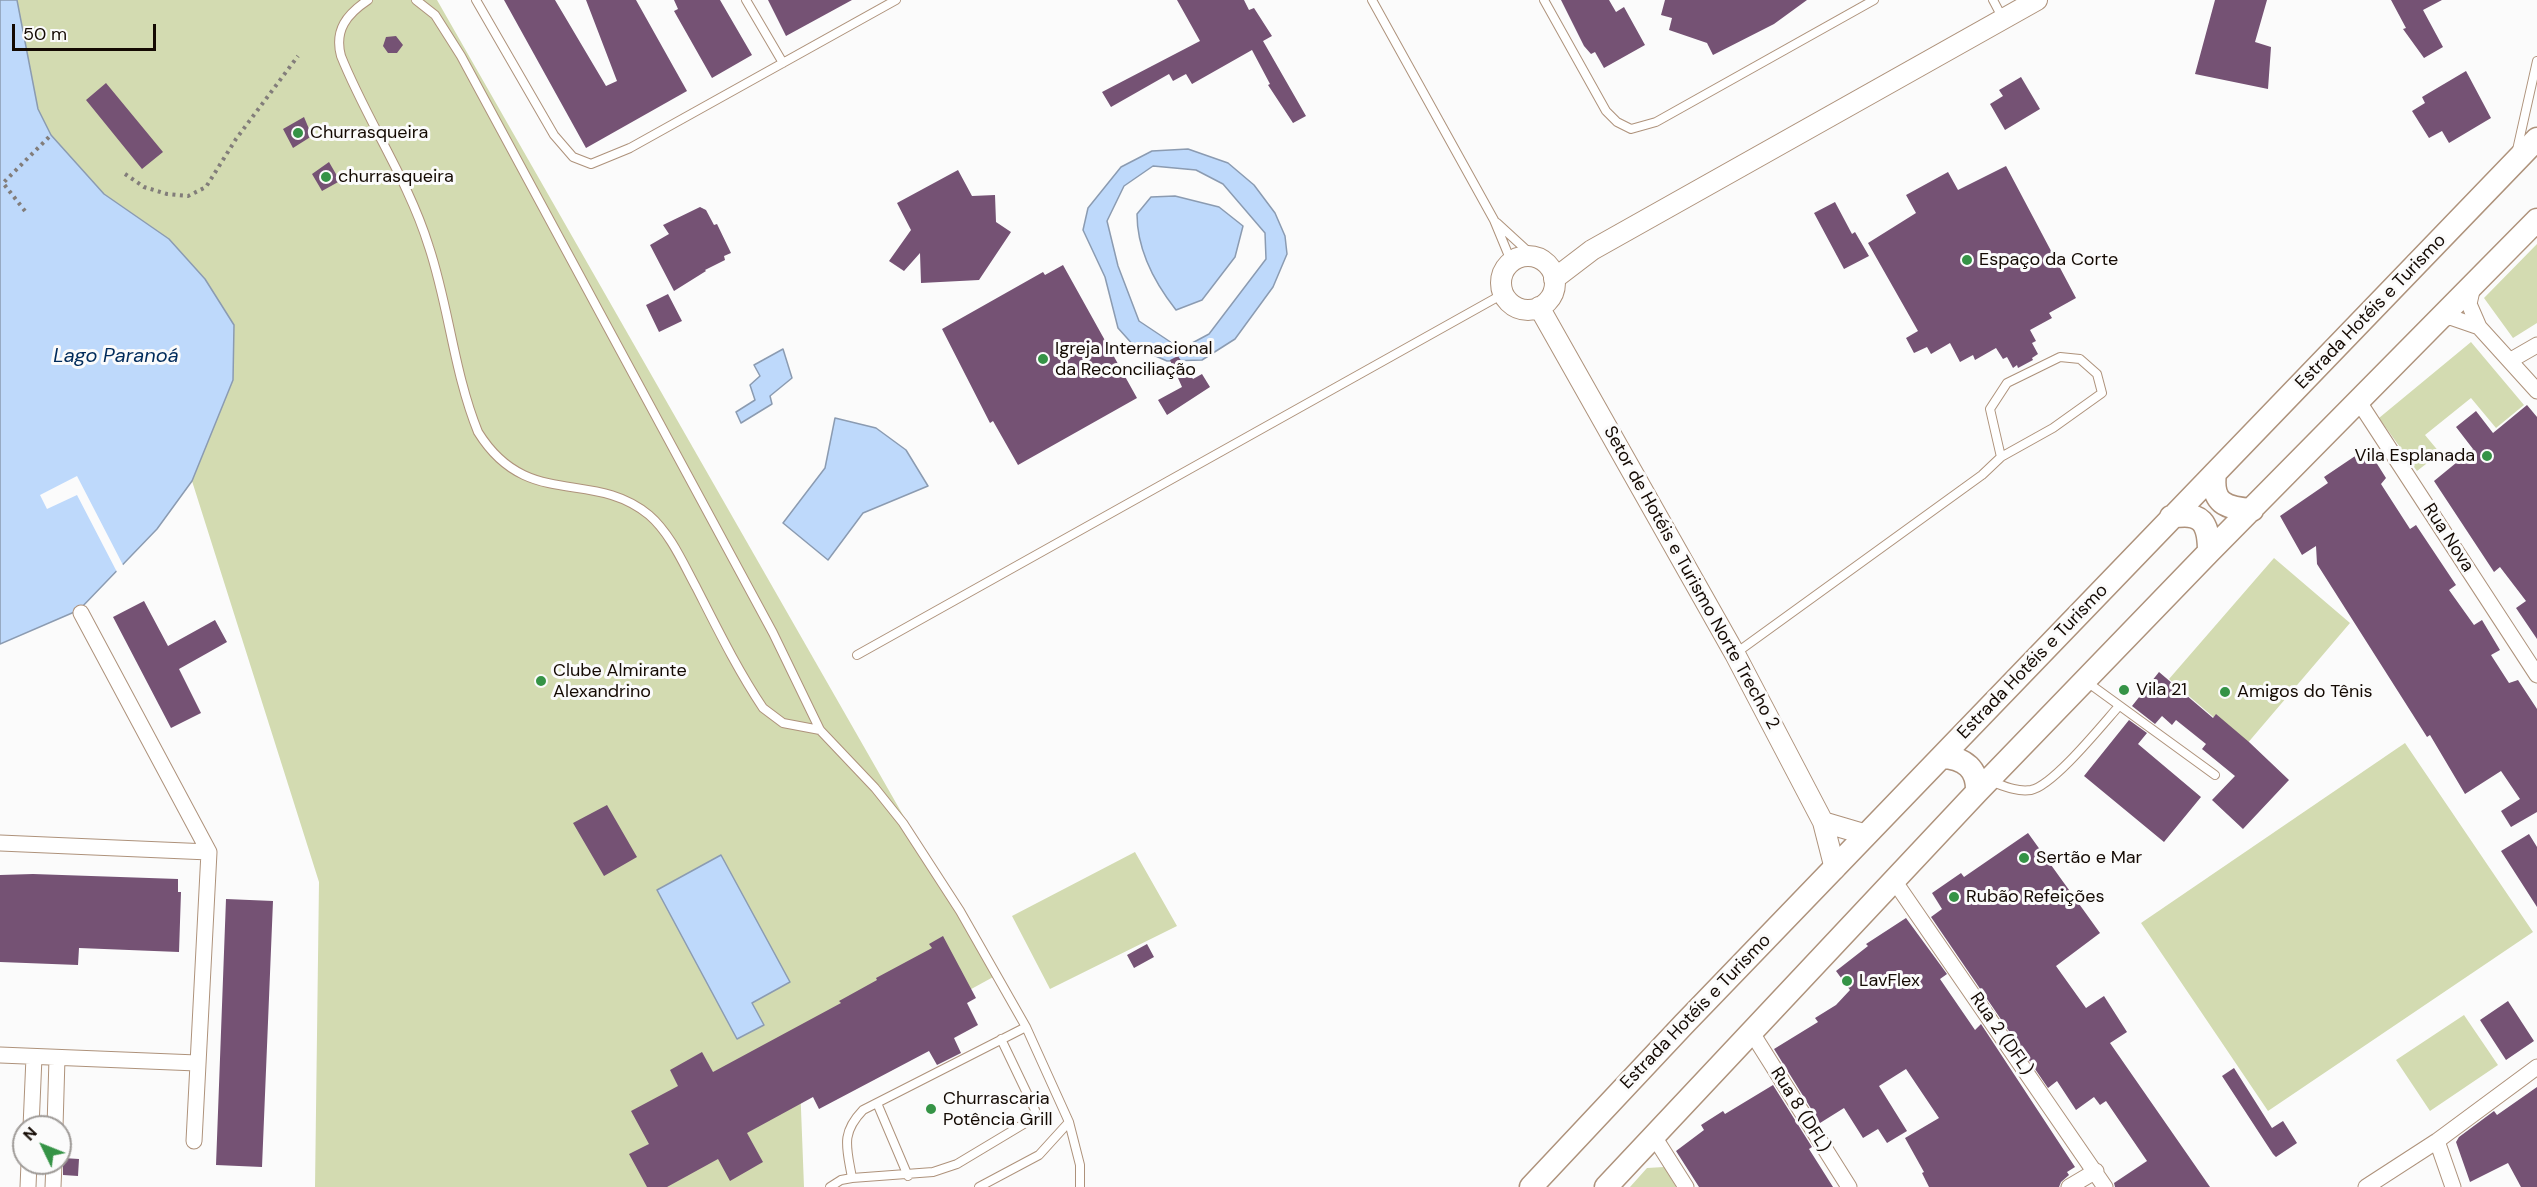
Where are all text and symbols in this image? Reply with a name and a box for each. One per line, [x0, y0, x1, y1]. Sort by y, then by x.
scale bar [15, 12, 159, 50]
text: 50 m [23, 22, 67, 46]
place label: Churrasqueira [310, 122, 428, 144]
marker: Churrasqueira [291, 126, 305, 140]
place label: churrasqueira [338, 166, 454, 188]
marker: churrasqueira [319, 170, 333, 184]
street label: Estrada Hotéis e Turismo [2291, 230, 2451, 394]
place label: Espaço da Corte [1979, 249, 2118, 271]
marker: Espaço da Corte [1960, 253, 1974, 267]
place label: Igreja Internacional da Reconciliação [1055, 338, 1213, 380]
water label: Lago Paranoá [53, 345, 179, 369]
marker: Igreja Internacional da Reconciliação [1036, 352, 1050, 366]
street label: Setor de Hotéis e Turismo Norte Trecho 2 [1598, 423, 1784, 733]
place label: Vila Esplanada [2355, 445, 2475, 467]
marker: Vila Esplanada [2480, 449, 2494, 463]
street label: Rua Nova [2418, 500, 2478, 576]
street label: Estrada Hotéis e Turismo [1953, 580, 2113, 744]
place label: Clube Almirante Alexandrino [553, 660, 687, 702]
marker: Clube Almirante Alexandrino [534, 674, 548, 688]
place label: Vila 21 [2136, 679, 2187, 701]
place label: Amigos do Tênis [2237, 681, 2373, 703]
marker: Vila 21 [2117, 683, 2131, 697]
marker: Amigos do Tênis [2218, 685, 2232, 699]
place label: Sertão e Mar [2036, 847, 2142, 869]
marker: Sertão e Mar [2017, 851, 2031, 865]
place label: Rubão Refeições [1966, 886, 2104, 908]
marker: Rubão Refeições [1947, 890, 1961, 904]
street label: Estrada Hotéis e Turismo [1616, 930, 1776, 1094]
place label: LavFlex [1859, 970, 1920, 992]
marker: LavFlex [1840, 974, 1854, 988]
street label: Rua 2 (DFL) [1965, 989, 2037, 1079]
street label: Rua 8 (DFL) [1765, 1063, 1835, 1157]
place label: Churrascaria Potência Grill [943, 1088, 1052, 1130]
marker: Churrascaria Potência Grill [924, 1102, 938, 1116]
north arrow [12, 1115, 72, 1175]
text: N [18, 1122, 42, 1145]

